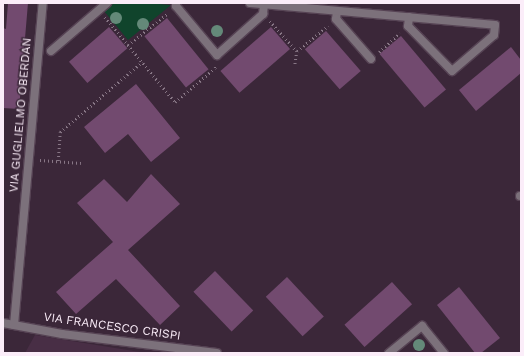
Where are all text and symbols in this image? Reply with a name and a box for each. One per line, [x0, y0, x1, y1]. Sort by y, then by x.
street label: VIA GUGLIELMO OBERDAN [7, 37, 35, 193]
street label: VIA FRANCESCO CRISPI [42, 310, 182, 344]

